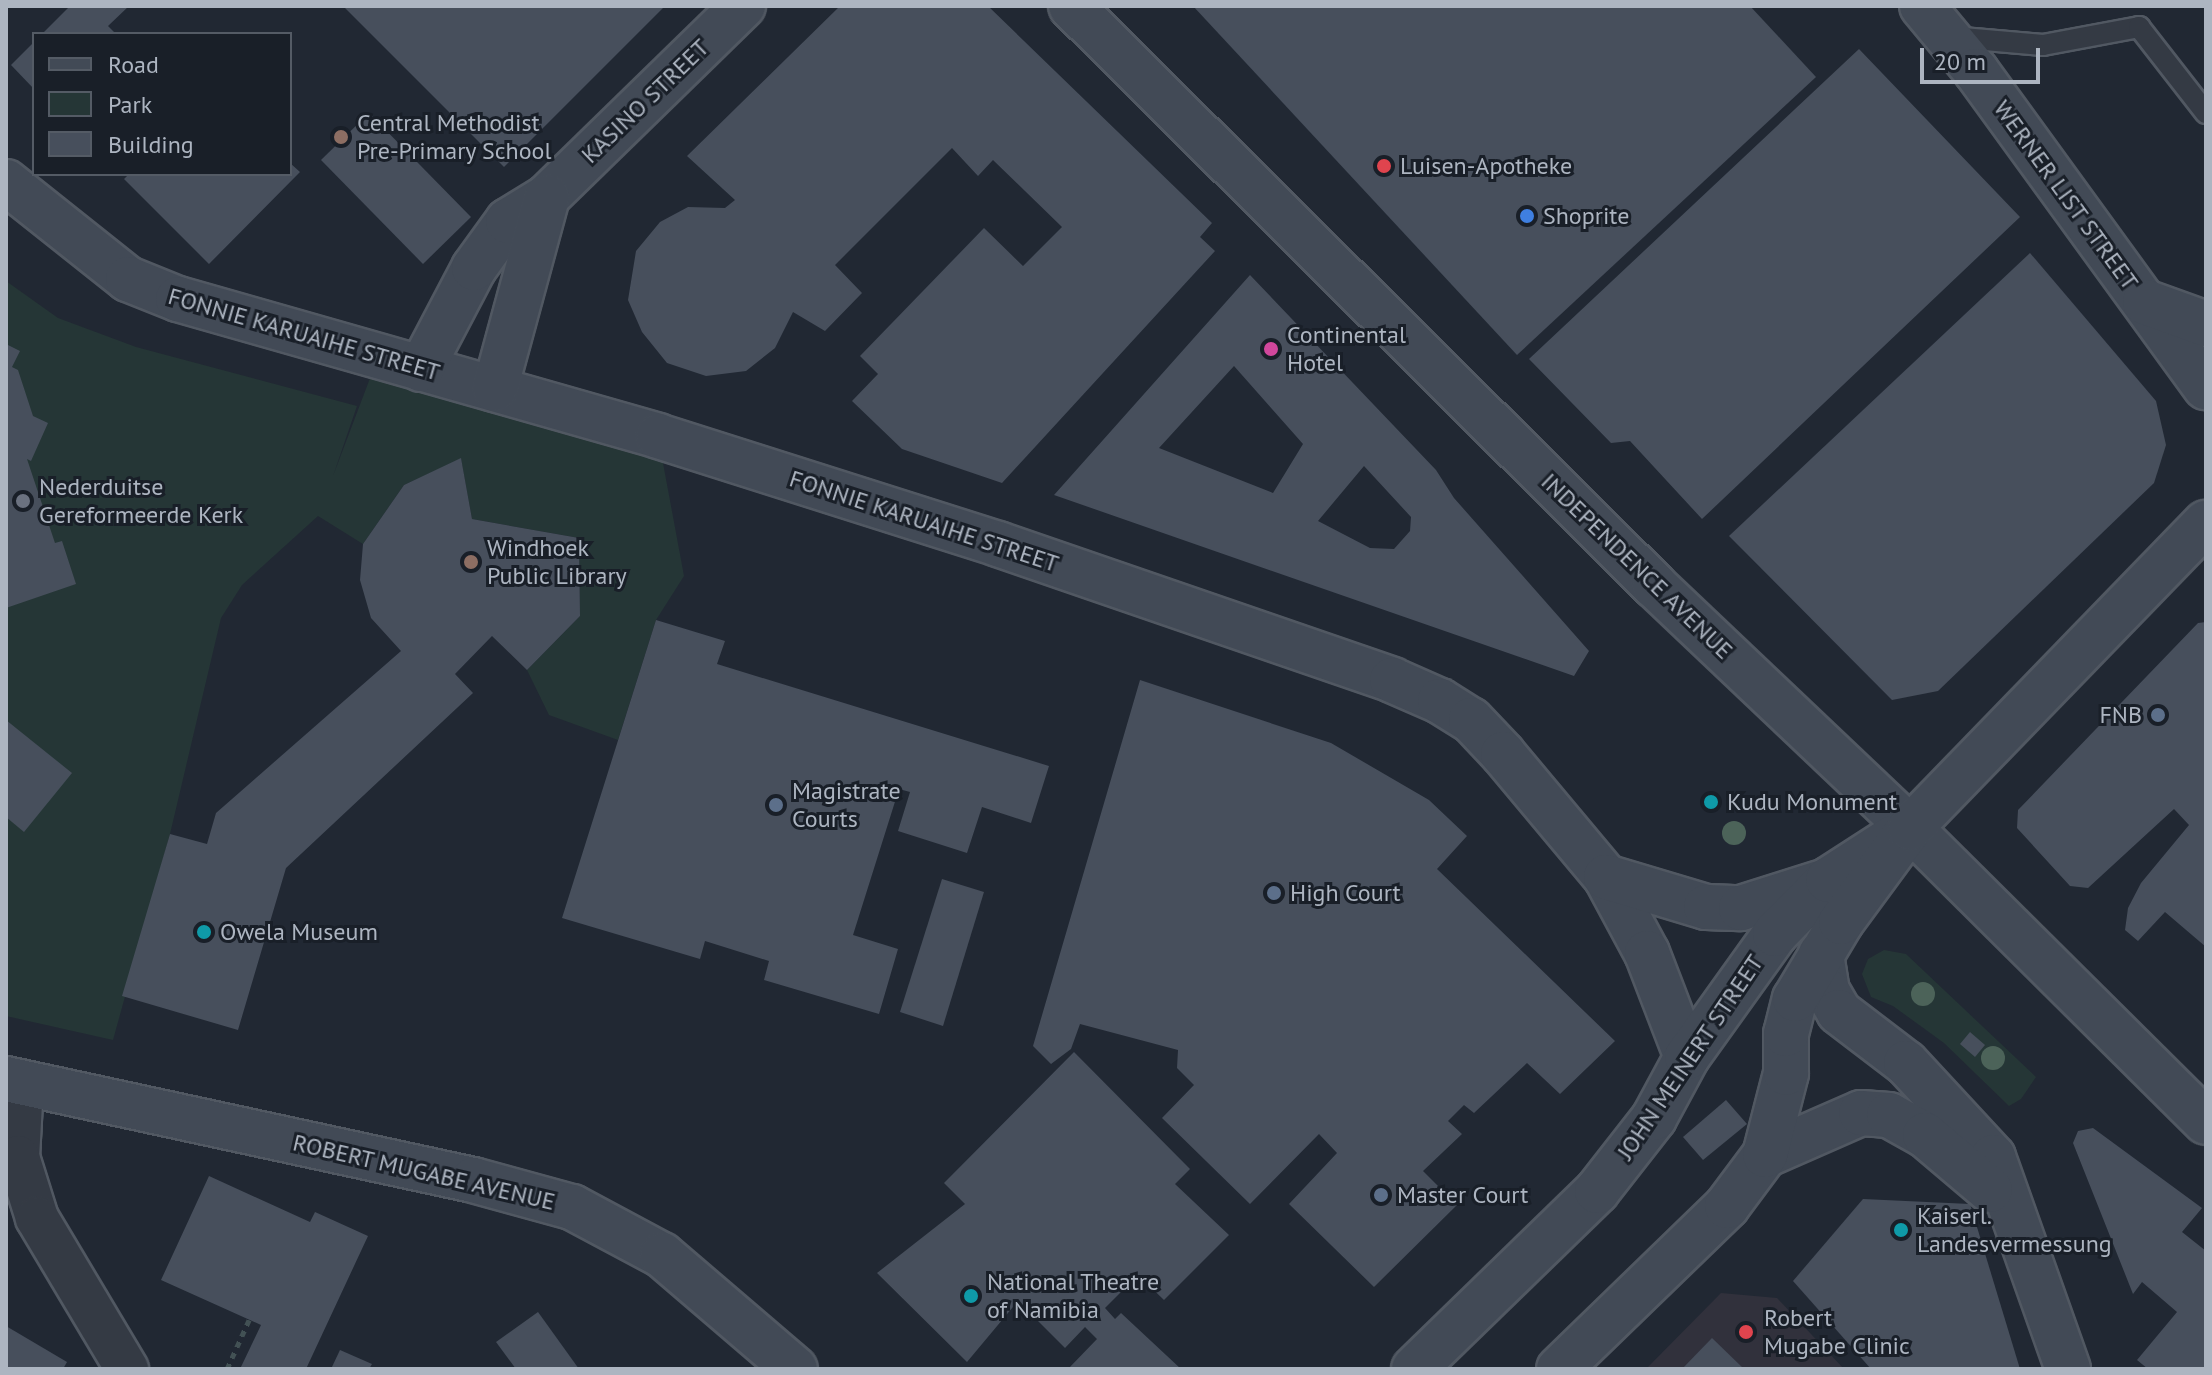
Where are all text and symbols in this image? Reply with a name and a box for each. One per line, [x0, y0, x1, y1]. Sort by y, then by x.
legend [32, 32, 292, 176]
scale bar [1924, 32, 2044, 82]
street label: KASINO STREET [575, 33, 715, 169]
text: 20 m [1934, 46, 1986, 77]
text: Road [108, 49, 159, 80]
text: Park [108, 89, 152, 120]
street label: WERNER LIST STREET [1987, 94, 2145, 296]
place label: Central Methodist Pre-Primary School [357, 109, 552, 165]
marker: Central Methodist Pre-Primary School [332, 128, 350, 146]
text: Building [108, 129, 194, 160]
place label: Luisen-Apotheke [1400, 152, 1572, 180]
marker: Luisen-Apotheke [1375, 157, 1393, 175]
place label: Shoprite [1543, 202, 1629, 230]
marker: Shoprite [1518, 207, 1536, 225]
street label: FONNIE KARUAIHE STREET [165, 281, 443, 387]
place label: Continental Hotel [1287, 321, 1406, 377]
marker: Continental Hotel [1262, 340, 1280, 358]
street label: FONNIE KARUAIHE STREET [786, 464, 1062, 578]
street label: INDEPENDENCE AVENUE [1535, 467, 1739, 665]
place label: Nederduitse Gereformeerde Kerk [39, 473, 243, 529]
marker: Nederduitse Gereformeerde Kerk [14, 492, 32, 510]
place label: Windhoek Public Library [487, 534, 627, 590]
marker: Windhoek Public Library [462, 553, 480, 571]
place label: FNB [2099, 701, 2142, 729]
marker: FNB [2149, 706, 2167, 724]
place label: Magistrate Courts [792, 777, 901, 833]
place label: Kudu Monument [1727, 788, 1897, 816]
marker: Kudu Monument [1702, 793, 1720, 811]
marker: Magistrate Courts [767, 796, 785, 814]
place label: High Court [1290, 879, 1401, 907]
marker: High Court [1265, 884, 1283, 902]
place label: Owela Museum [220, 918, 378, 946]
marker: Owela Museum [195, 923, 213, 941]
street label: JOHN MEINERT STREET [1610, 949, 1770, 1165]
street label: ROBERT MUGABE AVENUE [289, 1128, 559, 1216]
place label: Master Court [1397, 1181, 1528, 1209]
marker: Master Court [1372, 1186, 1390, 1204]
place label: Kaiserl. Landesvermessung [1917, 1202, 2112, 1258]
marker: Kaiserl. Landesvermessung [1892, 1221, 1910, 1239]
place label: National Theatre of Namibia [987, 1268, 1160, 1324]
marker: National Theatre of Namibia [962, 1287, 980, 1305]
place label: Robert Mugabe Clinic [1764, 1304, 1910, 1360]
marker: Robert Mugabe Clinic [1735, 1321, 1757, 1343]

